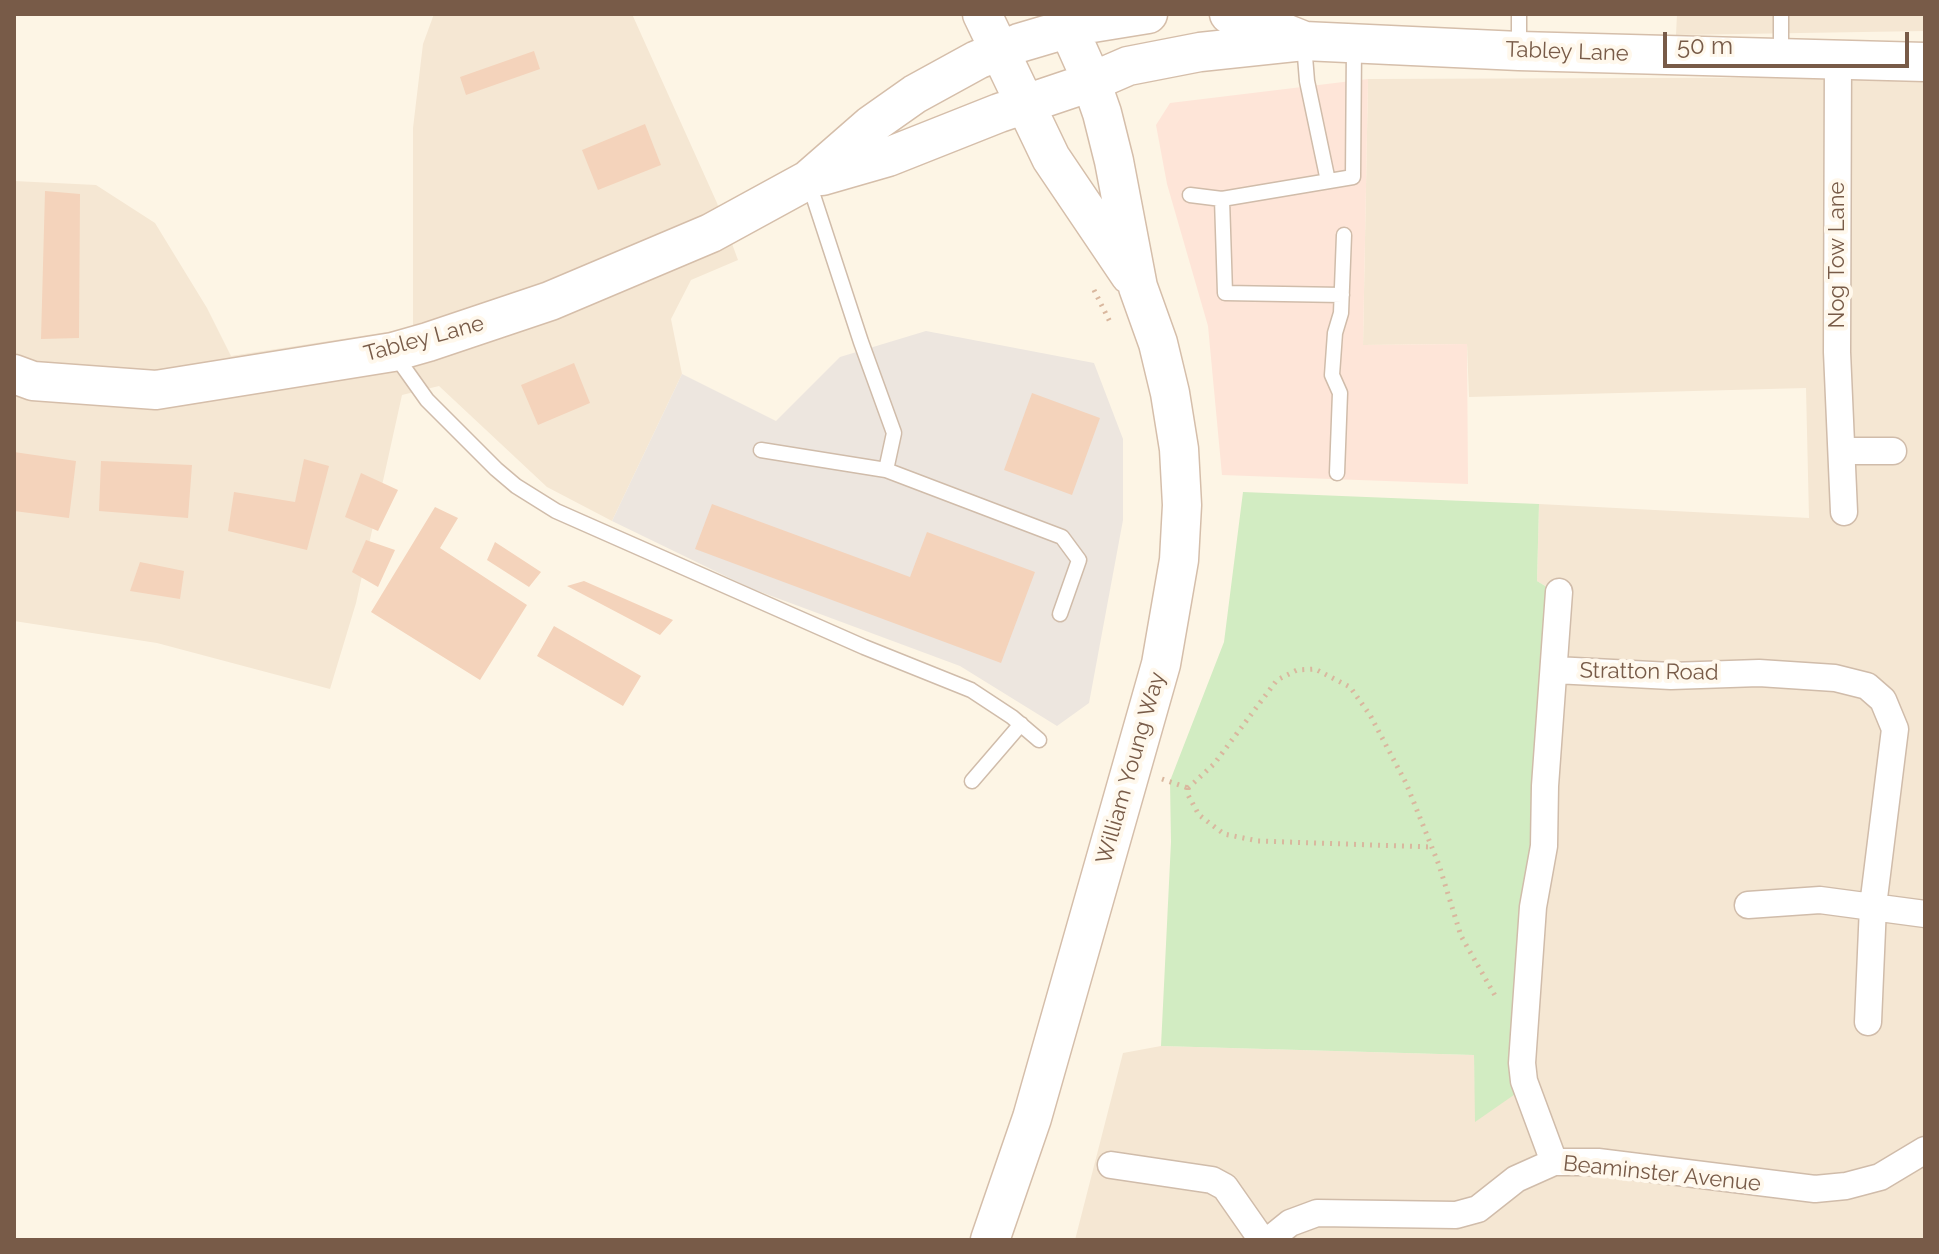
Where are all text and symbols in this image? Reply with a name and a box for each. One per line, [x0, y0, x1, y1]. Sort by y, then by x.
scale bar [1667, 16, 1913, 66]
text: 50 m [1677, 31, 1733, 60]
street label: Tabley Lane [1505, 37, 1629, 67]
street label: Nog Tow Lane [1824, 182, 1850, 328]
street label: Tabley Lane [361, 310, 487, 368]
street label: Stratton Road [1579, 658, 1719, 686]
street label: William Young Way [1091, 669, 1171, 867]
street label: Beaminster Avenue [1562, 1150, 1762, 1198]

